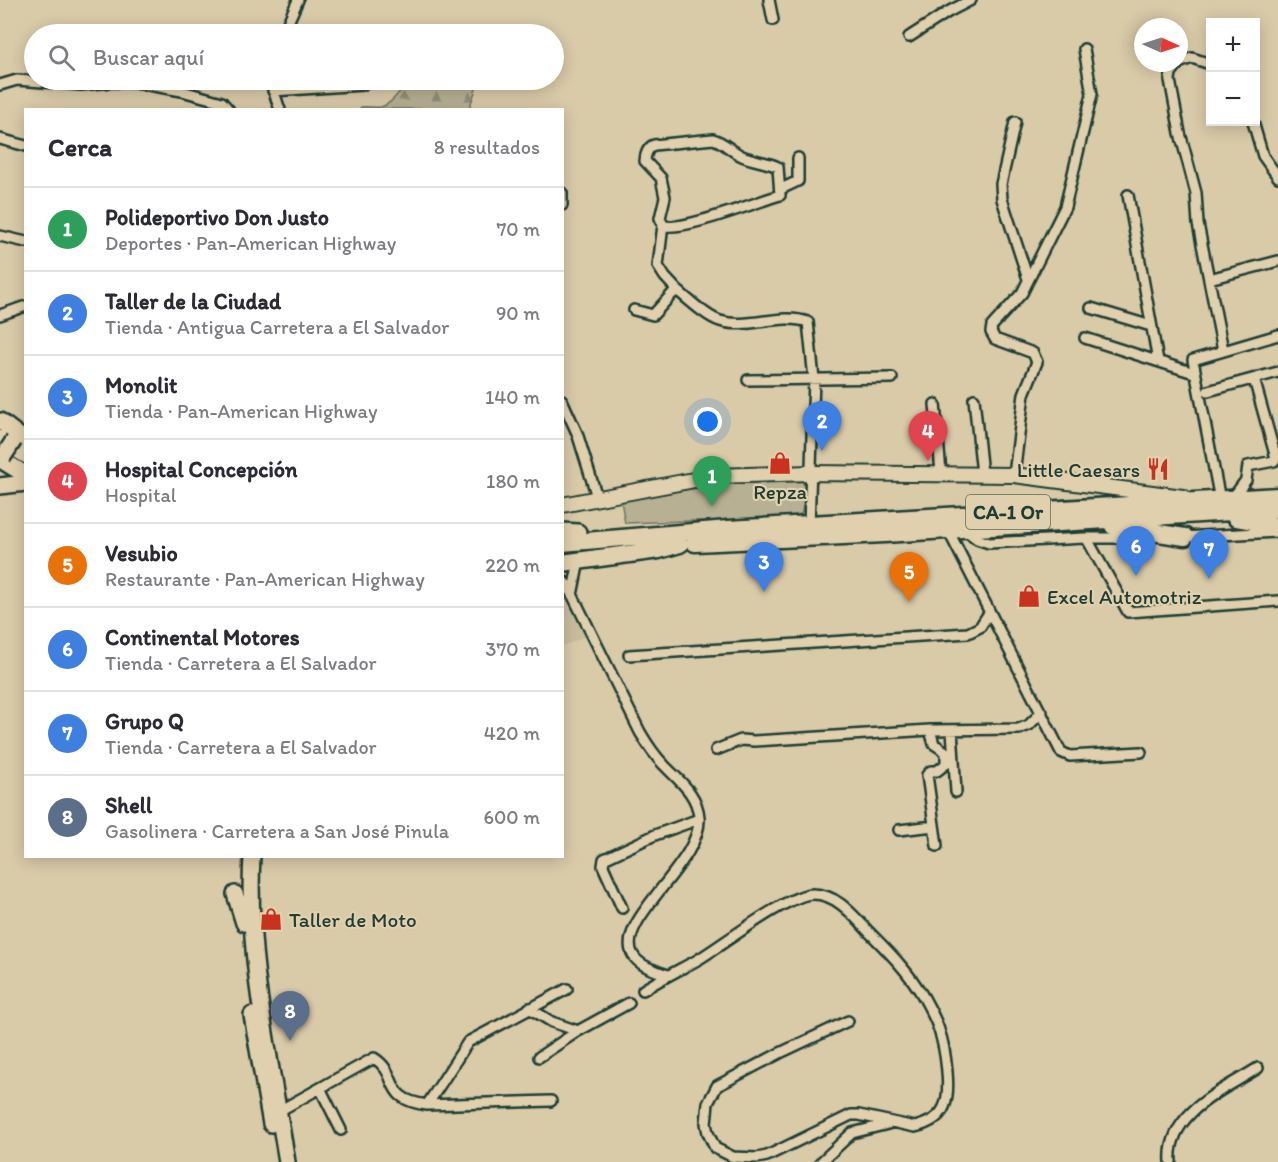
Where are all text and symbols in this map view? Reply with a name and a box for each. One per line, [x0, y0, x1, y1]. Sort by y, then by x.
north arrow [1134, 18, 1188, 72]
map controls [1206, 18, 1260, 126]
button: + [1206, 18, 1260, 72]
search box [24, 24, 564, 90]
icon: search [45, 41, 78, 74]
text: Buscar aquí [93, 44, 204, 71]
button: − [1206, 72, 1260, 126]
text: Cerca [48, 131, 112, 163]
text: 8 resultados [434, 135, 540, 159]
text: Polideportivo Don Justo [105, 204, 329, 231]
text: 1 [63, 217, 72, 241]
text: 70 m [496, 217, 540, 241]
text: Deportes · Pan-American Highway [105, 231, 396, 255]
text: Taller de la Ciudad [105, 288, 281, 315]
text: 2 [62, 301, 73, 325]
text: 90 m [496, 301, 540, 325]
text: Tienda · Antigua Carretera a El Salvador [105, 315, 449, 339]
text: Monolit [105, 372, 177, 399]
text: 3 [62, 385, 73, 409]
text: 140 m [485, 385, 540, 409]
text: Tienda · Pan-American Highway [105, 399, 377, 423]
pin: 2 [802, 402, 842, 451]
your location [693, 407, 722, 436]
pin: 4 [908, 412, 948, 461]
shop icon: Repza [767, 450, 793, 476]
text: Hospital Concepción [105, 456, 298, 483]
pin: 1 [692, 456, 732, 506]
restaurant icon: Little Caesars [1145, 456, 1171, 482]
place label: Little Caesars [1017, 457, 1140, 482]
text: 4 [61, 469, 74, 493]
text: 180 m [486, 469, 540, 493]
place label: Repza [753, 479, 807, 504]
text: Hospital [105, 483, 177, 507]
road number: CA-1 Or [966, 495, 1050, 529]
pin: 6 [1116, 526, 1156, 576]
pin: 7 [1190, 530, 1228, 579]
text: Vesubio [105, 540, 178, 567]
pin: 3 [744, 542, 783, 592]
pin: 5 [890, 552, 928, 602]
text: 5 [62, 553, 73, 577]
text: 220 m [485, 553, 540, 577]
text: Restaurante · Pan-American Highway [105, 567, 425, 591]
shop icon: Excel Automotriz [1016, 583, 1042, 609]
place label: Excel Automotriz [1047, 584, 1202, 609]
text: Continental Motores [105, 624, 300, 651]
text: 6 [62, 637, 73, 661]
text: 370 m [486, 637, 540, 661]
text: Tienda · Carretera a El Salvador [105, 651, 377, 675]
text: Grupo Q [105, 708, 184, 735]
text: 7 [63, 721, 72, 745]
text: 420 m [484, 721, 540, 745]
text: Tienda · Carretera a El Salvador [105, 735, 377, 759]
text: Shell [105, 792, 152, 819]
text: 8 [62, 805, 73, 829]
text: 600 m [483, 805, 540, 829]
text: Gasolinera · Carretera a San José Pinula [105, 819, 449, 843]
shop icon: Taller de Moto [258, 906, 284, 932]
place label: Taller de Moto [289, 907, 417, 932]
pin: 8 [270, 992, 310, 1041]

